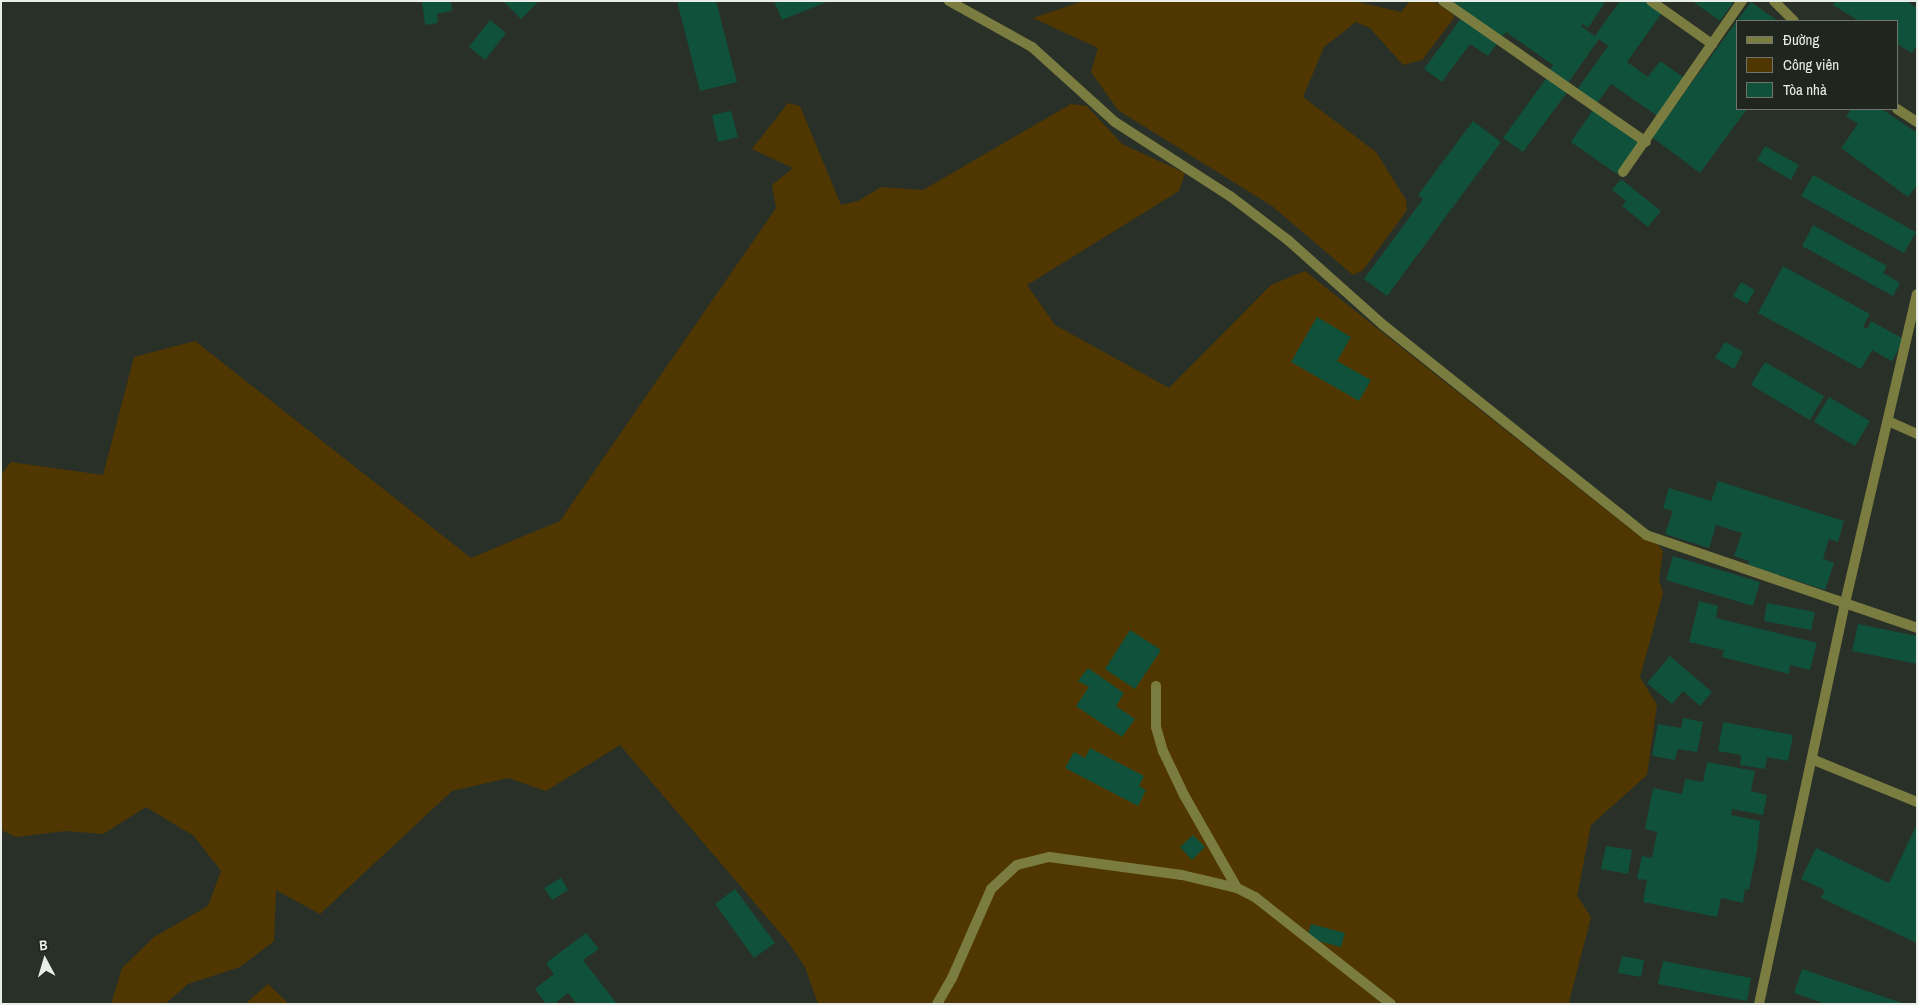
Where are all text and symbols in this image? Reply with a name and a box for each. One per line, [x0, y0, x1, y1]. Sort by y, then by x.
legend [1736, 20, 1898, 110]
text: Đường [1783, 29, 1819, 50]
text: Công viên [1783, 54, 1839, 75]
text: Tòa nhà [1783, 79, 1827, 100]
north arrow [20, 935, 70, 985]
text: B [38, 936, 48, 954]

